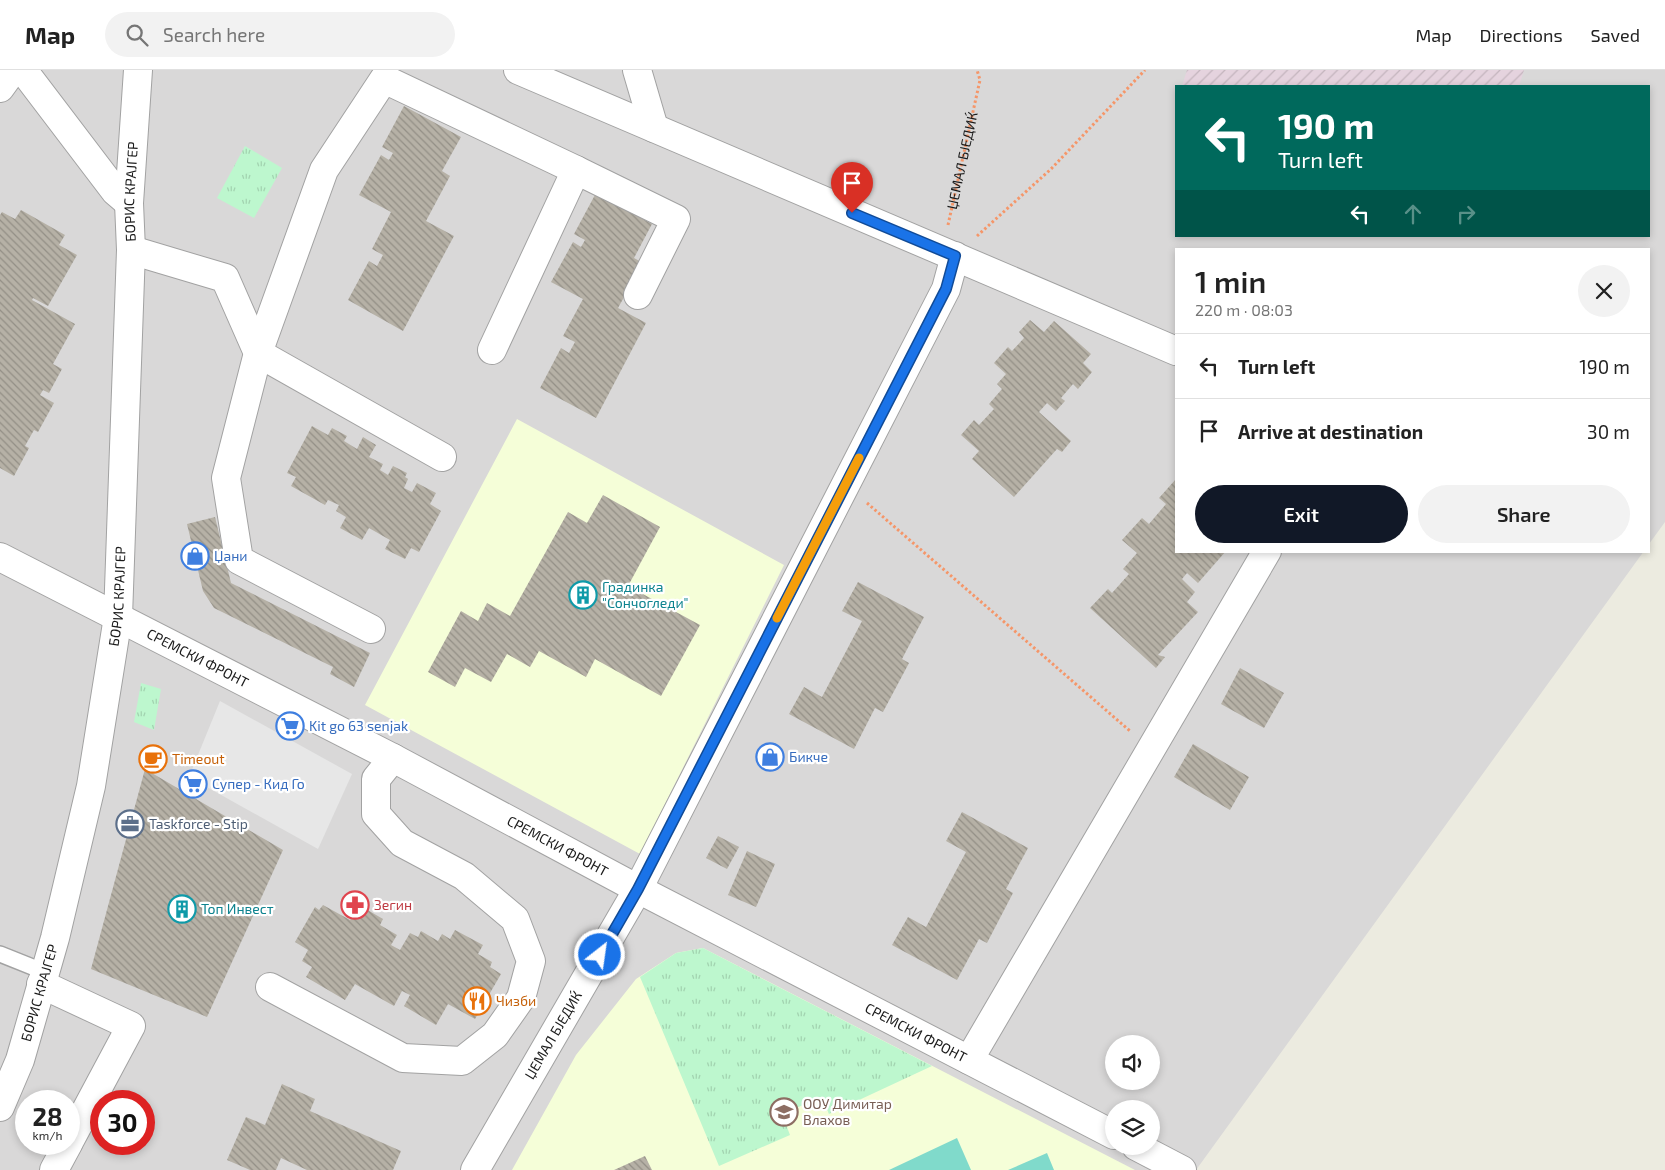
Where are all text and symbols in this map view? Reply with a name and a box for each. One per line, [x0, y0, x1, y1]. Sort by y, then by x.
search box [105, 12, 455, 57]
text: Map [25, 20, 75, 49]
icon: search [123, 21, 151, 49]
text: Search here [163, 23, 265, 46]
text: Map [1415, 24, 1452, 46]
text: Directions [1480, 24, 1563, 46]
text: Saved [1591, 24, 1640, 46]
text: 190 m [1278, 104, 1374, 146]
icon: left [1195, 105, 1260, 170]
street label: ЏЕМАЛ БЈЕДИЌ [943, 110, 981, 211]
street label: БОРИС КРАЈГЕР [120, 141, 141, 242]
text: Turn left [1278, 146, 1363, 172]
pin [831, 162, 873, 213]
icon: arrive [838, 169, 866, 197]
icon: left [1346, 200, 1374, 228]
icon: ahead [1399, 200, 1427, 228]
icon: right [1452, 200, 1480, 228]
text: 1 min [1195, 263, 1266, 299]
button: close [1578, 265, 1630, 317]
text: 220 m · 08:03 [1195, 300, 1293, 319]
icon: left [1195, 352, 1223, 380]
text: Turn left [1238, 355, 1315, 378]
text: 190 m [1579, 355, 1630, 378]
icon: arrive [1195, 417, 1223, 445]
text: Arrive at destination [1238, 420, 1423, 443]
text: 30 m [1587, 420, 1630, 443]
button: Exit [1195, 485, 1408, 543]
button: Share [1418, 485, 1630, 543]
shop icon: Џани [180, 541, 210, 571]
street label: БОРИС КРАЈГЕР [104, 546, 129, 647]
place label: Џани [214, 547, 248, 564]
place label: Градинка "Сончогледи" [602, 578, 688, 611]
building icon: Градинка "Сончогледи" [568, 580, 598, 610]
street label: СРЕМСКИ ФРОНТ [144, 625, 252, 691]
supermarket icon: Kit go 63 senjak [275, 711, 305, 741]
place label: Kit go 63 senjak [309, 717, 408, 734]
shop icon: Бикче [755, 742, 785, 772]
cafe icon: Timeout [138, 744, 168, 774]
place label: Бикче [789, 748, 828, 765]
place label: Timeout [172, 750, 225, 767]
supermarket icon: Супер - Кид Го [178, 769, 208, 799]
place label: Супер - Кид Го [212, 775, 305, 792]
office icon: Taskforce - Stip [115, 809, 145, 839]
street label: СРЕМСКИ ФРОНТ [504, 812, 611, 879]
place label: Taskforce - Stip [149, 815, 248, 832]
pharmacy icon: Зегин [340, 890, 370, 920]
building icon: Топ Инвест [167, 894, 197, 924]
place label: Зегин [374, 896, 412, 913]
place label: Топ Инвест [201, 900, 274, 917]
position arrow [573, 928, 625, 980]
street label: БОРИС КРАЈГЕР [17, 942, 61, 1043]
restaurant icon: Чизби [462, 986, 492, 1016]
street label: ЏЕМАЛ БЈЕДИЌ [521, 988, 585, 1082]
place label: Чизби [496, 992, 536, 1009]
street label: СРЕМСКИ ФРОНТ [862, 999, 970, 1065]
map controls [1105, 1035, 1160, 1155]
button: sound [1105, 1035, 1160, 1090]
speed limit sign: 30 [90, 1090, 155, 1155]
place label: ООУ Димитар Влахов [803, 1095, 892, 1128]
school or university icon: ООУ Димитар Влахов [769, 1097, 799, 1127]
button: layers [1105, 1100, 1160, 1155]
text: 28 [32, 1101, 63, 1131]
text: km/h [33, 1128, 62, 1142]

